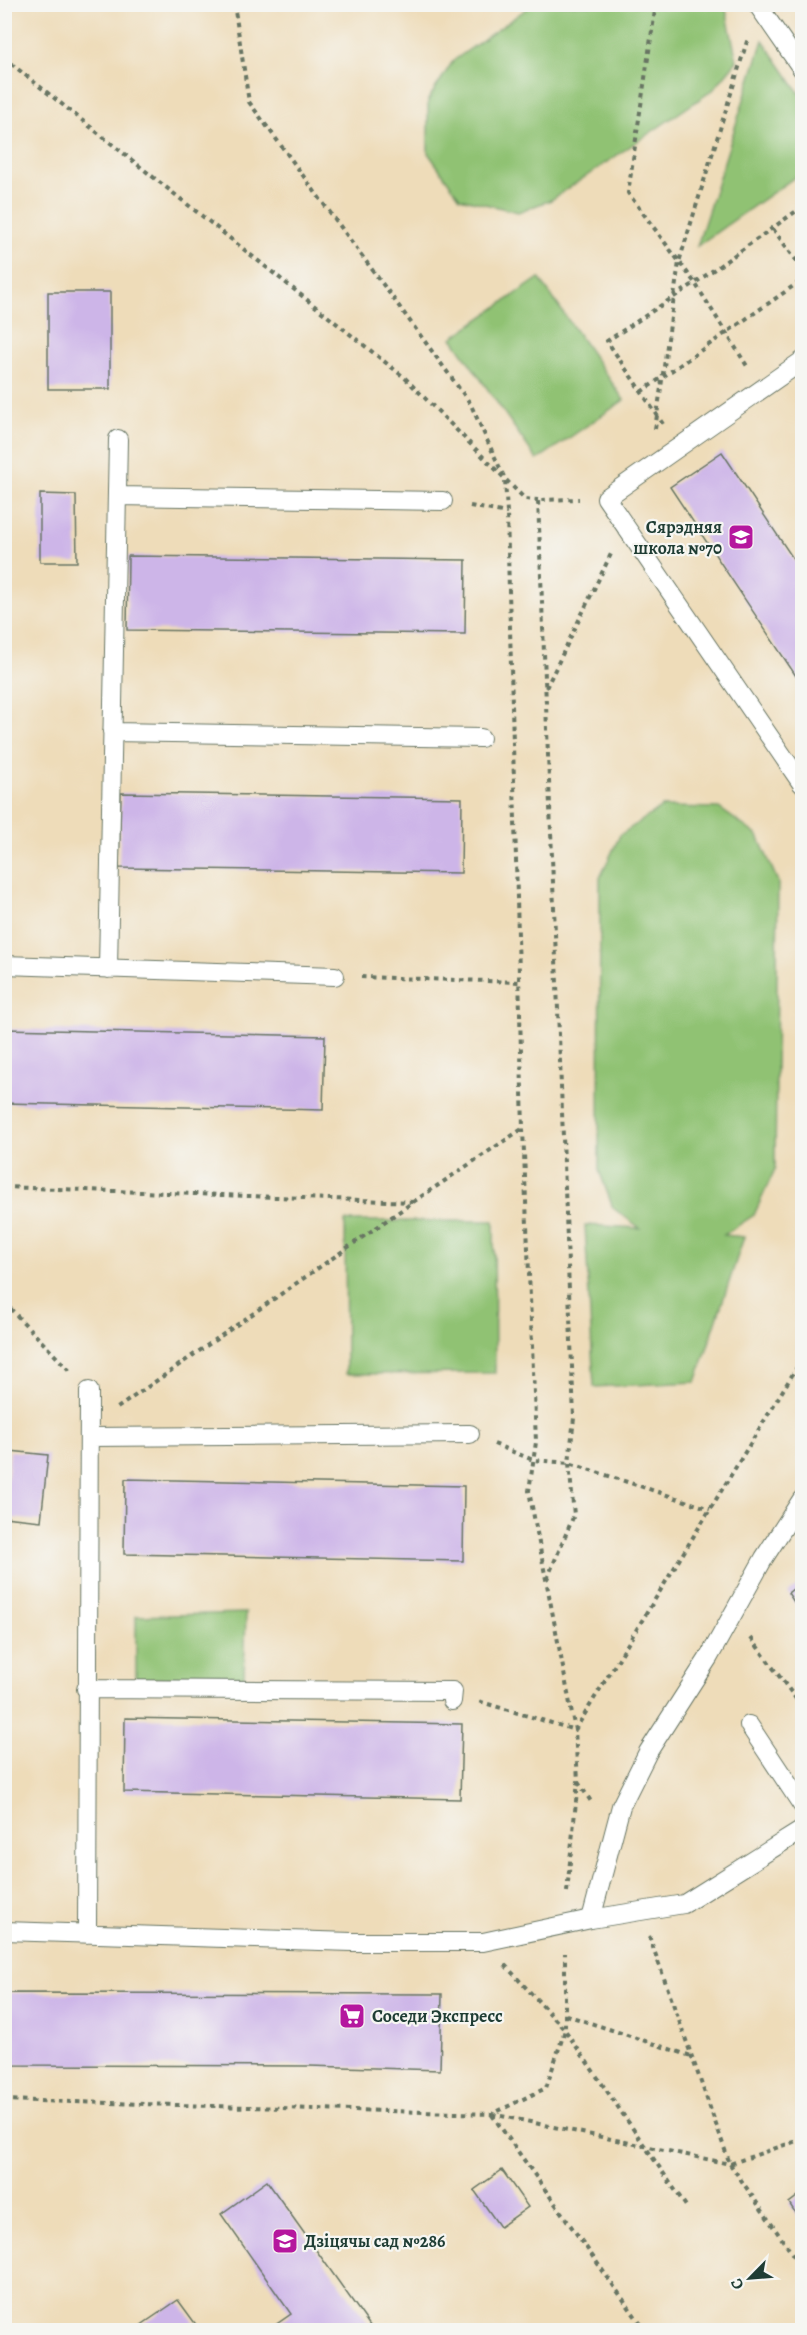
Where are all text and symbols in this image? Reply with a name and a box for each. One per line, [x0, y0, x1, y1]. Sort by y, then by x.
place label: Сярэдняя школа №70 [633, 515, 722, 560]
school or university icon: Сярэдняя школа №70 [726, 522, 756, 552]
supermarket icon: Соседи Экспресс [337, 2001, 367, 2031]
place label: Соседи Экспресс [372, 2004, 503, 2028]
school or university icon: Дзіцячы сад №286 [270, 2226, 300, 2256]
place label: Дзіцячы сад №286 [304, 2229, 446, 2253]
north arrow [720, 2248, 780, 2308]
text: С [725, 2275, 749, 2293]

